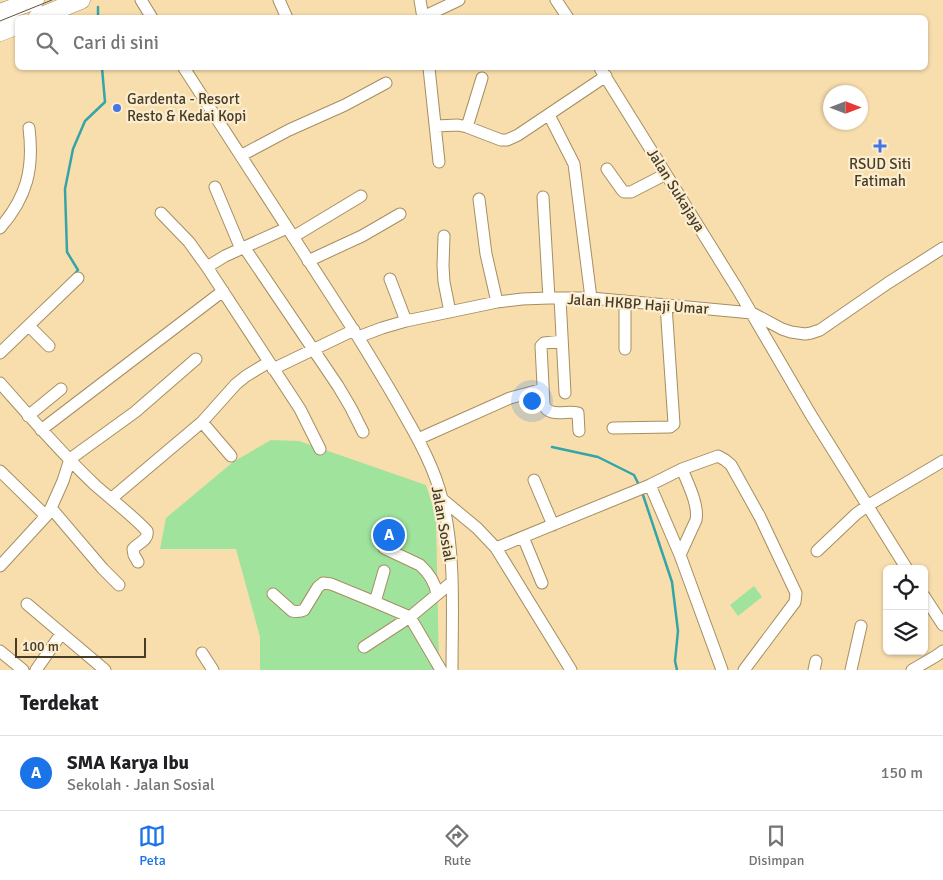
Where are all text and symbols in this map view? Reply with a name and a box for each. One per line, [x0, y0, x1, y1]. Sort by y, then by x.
search box [15, 15, 928, 70]
icon: search [33, 29, 61, 57]
text: Cari di sini [73, 31, 159, 55]
north arrow [823, 85, 868, 130]
place label: Gardenta - Resort Resto & Kedai Kopi [127, 90, 246, 125]
marker: Gardenta - Resort Resto & Kedai Kopi [111, 102, 123, 114]
marker: RSUD Siti Fatimah [873, 139, 887, 153]
street label: Jalan Sukajaya [643, 145, 709, 235]
place label: RSUD Siti Fatimah [849, 155, 911, 190]
street label: Jalan HKBP Haji Umar [567, 290, 710, 318]
your location [519, 388, 545, 414]
street label: Jalan Sosial [428, 485, 458, 563]
pin: A [373, 516, 405, 554]
map controls [883, 565, 928, 655]
button: locate [883, 565, 928, 610]
button: layers [883, 610, 928, 655]
scale bar [15, 635, 146, 658]
text: 100 m [22, 638, 59, 655]
text: Terdekat [20, 690, 99, 716]
text: SMA Karya Ibu [67, 751, 189, 775]
text: A [31, 763, 41, 783]
text: 150 m [881, 763, 923, 783]
text: Sekolah · Jalan Sosial [67, 775, 215, 795]
tab: Peta [138, 822, 166, 869]
tab: Rute [443, 822, 471, 869]
tab: Disimpan [748, 822, 805, 869]

